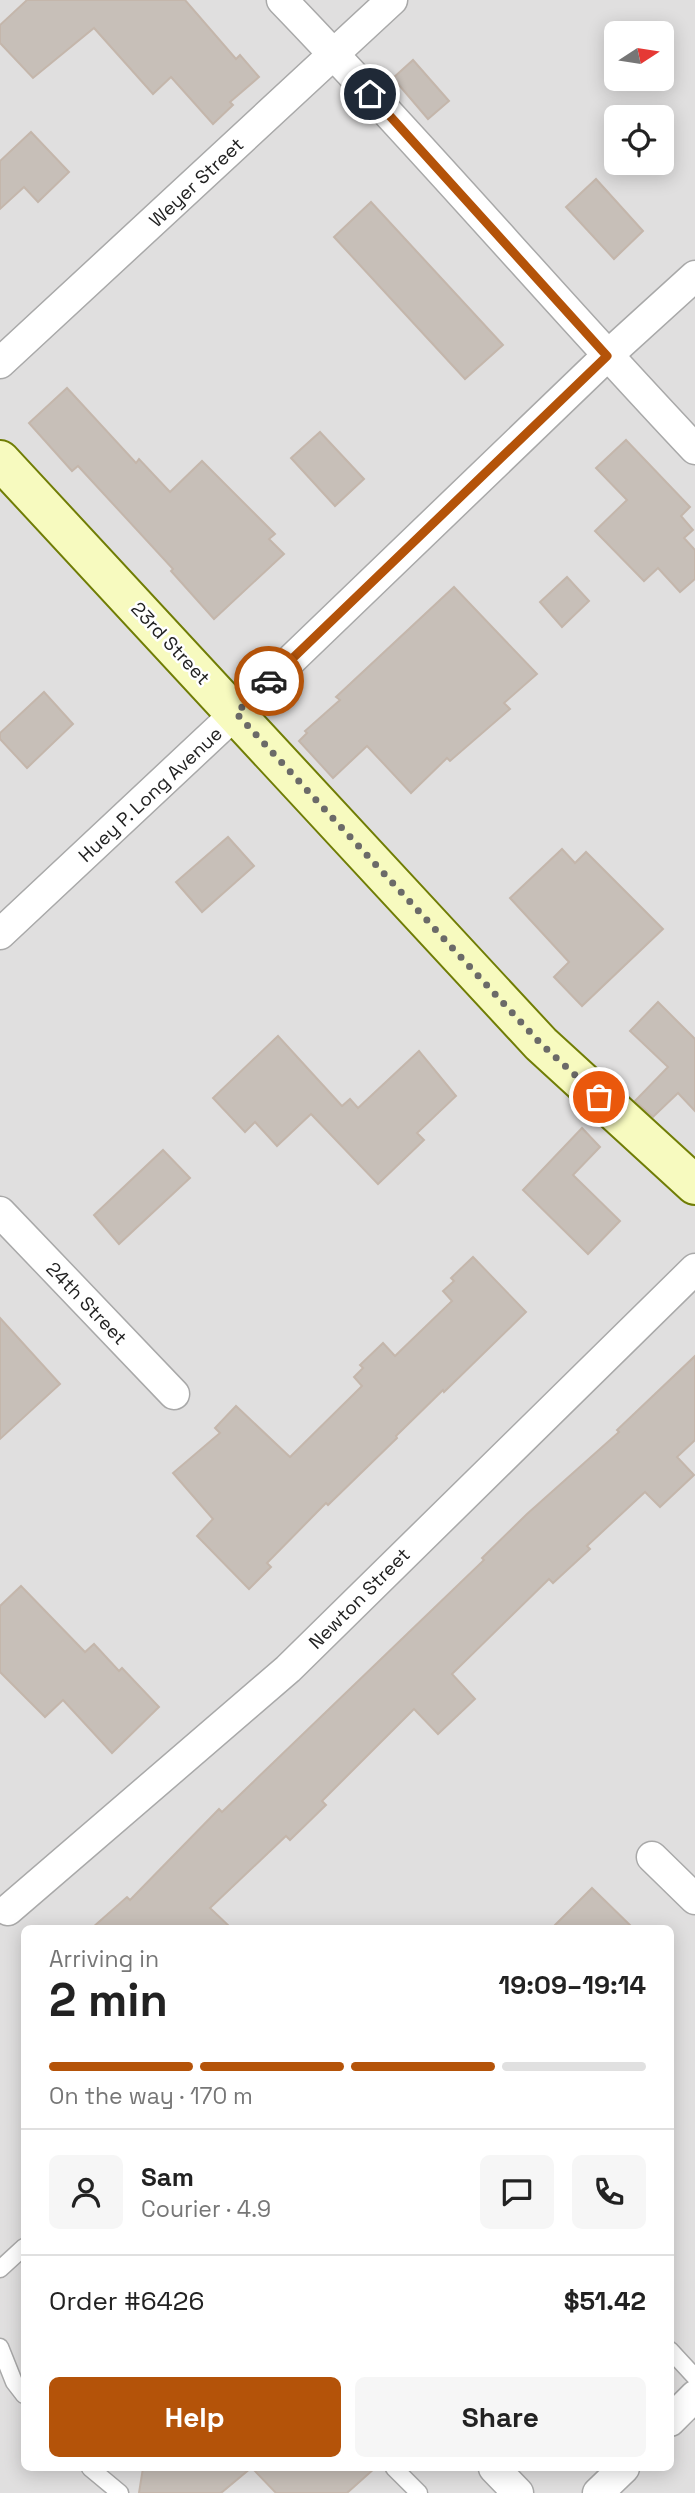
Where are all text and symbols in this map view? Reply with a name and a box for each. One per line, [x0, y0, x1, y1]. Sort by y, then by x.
north arrow [604, 21, 674, 91]
map controls [604, 21, 674, 175]
pin [340, 64, 400, 124]
icon: home [351, 75, 389, 113]
button: locate [604, 105, 674, 175]
street label: Weyer Street [144, 132, 249, 233]
street label: 23rd Street [126, 596, 216, 690]
courier [234, 646, 304, 716]
icon: car [250, 662, 288, 700]
street label: Huey P. Long Avenue [73, 721, 228, 868]
pin [569, 1067, 629, 1127]
icon: bag [580, 1078, 618, 1116]
street label: 24th Street [41, 1256, 132, 1350]
street label: Newton Street [303, 1542, 415, 1654]
text: Arriving in [49, 1944, 159, 1974]
text: 19:09–19:14 [498, 1968, 646, 2002]
text: 2 min [49, 1971, 168, 2029]
text: On the way · 170 m [49, 2081, 253, 2111]
button: person [49, 2155, 123, 2229]
button: chat [480, 2155, 554, 2229]
button: phone [572, 2155, 646, 2229]
text: Sam [141, 2160, 194, 2194]
text: Courier · 4.9 [141, 2194, 271, 2224]
text: Order #6426 [49, 2284, 204, 2318]
text: $51.42 [564, 2284, 646, 2318]
button: Help [49, 2377, 341, 2457]
button: Share [355, 2377, 646, 2457]

